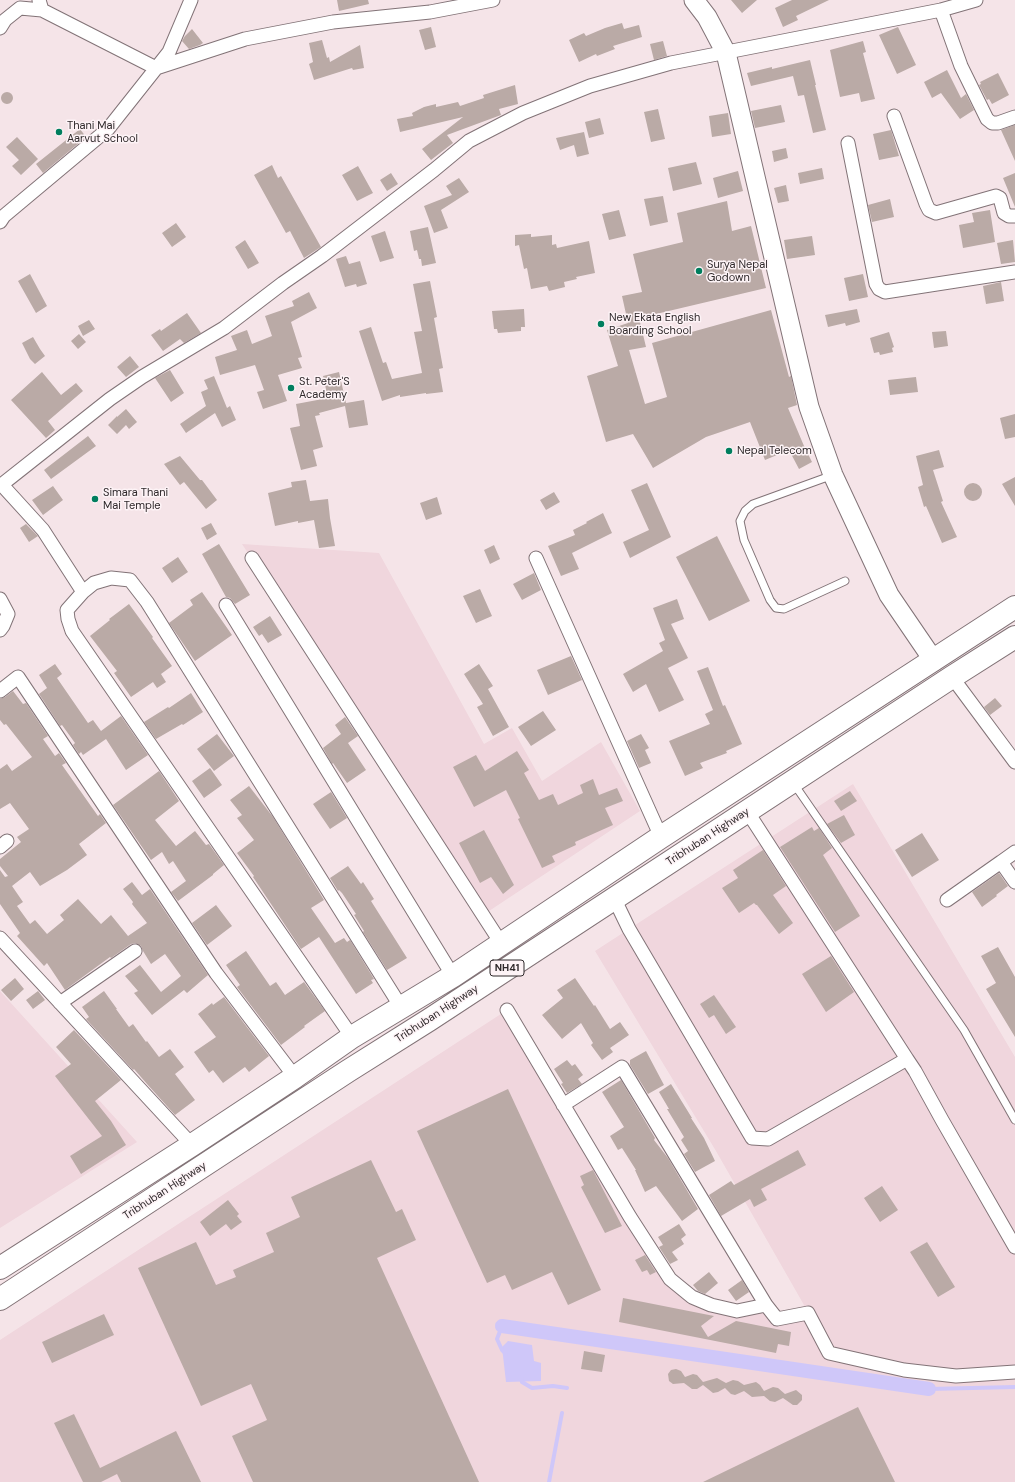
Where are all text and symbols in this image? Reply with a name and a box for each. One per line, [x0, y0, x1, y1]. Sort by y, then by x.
place label: Thani Mai Aarvut School [67, 119, 138, 145]
marker: Thani Mai Aarvut School [54, 127, 64, 137]
place label: Surya Nepal Godown [707, 258, 768, 284]
marker: Surya Nepal Godown [694, 266, 704, 276]
place label: New Ekata English Boarding School [609, 311, 700, 337]
marker: New Ekata English Boarding School [596, 319, 606, 329]
place label: St. Peter'S Academy [299, 375, 350, 401]
marker: St. Peter'S Academy [286, 383, 296, 393]
place label: Nepal Telecom [737, 444, 812, 458]
marker: Nepal Telecom [724, 446, 734, 456]
place label: Simara Thani Mai Temple [103, 486, 168, 512]
marker: Simara Thani Mai Temple [90, 494, 100, 504]
street label: Tribhuban Highway [664, 805, 752, 869]
road number: NH41 [490, 960, 524, 976]
street label: Tribhuban Highway [393, 982, 481, 1046]
street label: Tribhuban Highway [121, 1159, 209, 1223]

